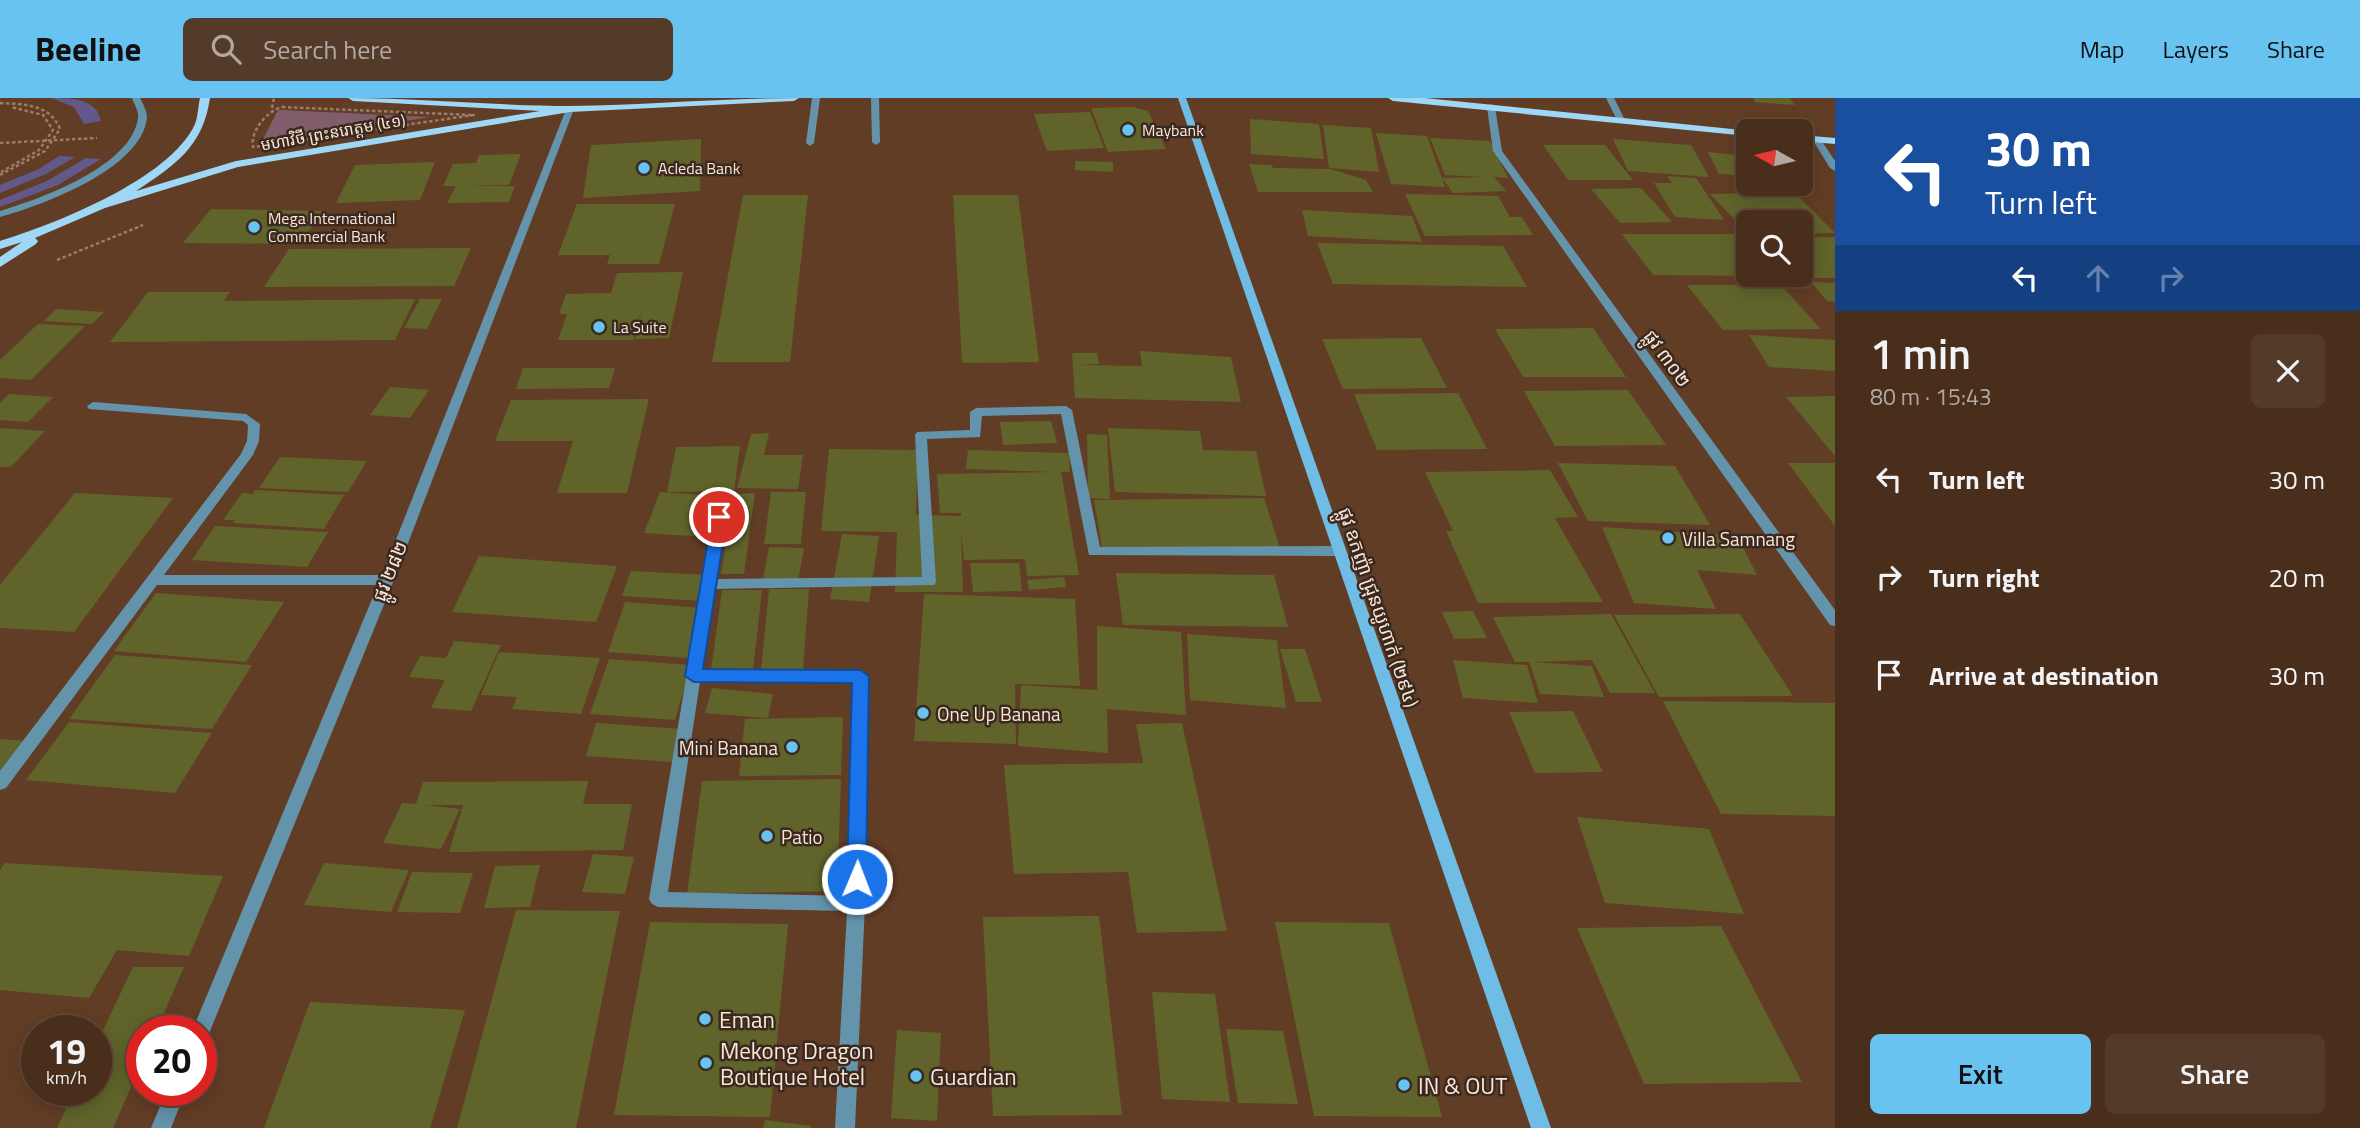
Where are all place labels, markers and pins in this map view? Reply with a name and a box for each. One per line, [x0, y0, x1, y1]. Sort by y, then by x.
place label: Maybank [1142, 118, 1204, 142]
marker: Maybank [1120, 122, 1136, 138]
place label: Acleda Bank [658, 156, 741, 180]
marker: Acleda Bank [636, 160, 652, 176]
place label: Mega International Commercial Bank [268, 206, 395, 248]
marker: Mega International Commercial Bank [246, 219, 262, 235]
place label: La Suite [613, 315, 667, 339]
marker: La Suite [591, 319, 607, 335]
pin [689, 487, 749, 547]
place label: Villa Samnang [1682, 524, 1795, 553]
marker: Villa Samnang [1660, 530, 1676, 546]
place label: One Up Banana [937, 699, 1061, 728]
marker: One Up Banana [915, 705, 931, 721]
place label: Mini Banana [679, 733, 778, 762]
marker: Mini Banana [784, 739, 800, 755]
place label: Patio [781, 822, 823, 851]
marker: Patio [759, 828, 775, 844]
place label: Eman [719, 1002, 775, 1037]
marker: Eman [697, 1011, 713, 1027]
place label: Mekong Dragon Boutique Hotel [720, 1033, 874, 1094]
marker: Mekong Dragon Boutique Hotel [698, 1055, 714, 1071]
place label: Guardian [930, 1059, 1017, 1094]
marker: Guardian [908, 1068, 924, 1084]
place label: IN & OUT [1418, 1068, 1507, 1103]
marker: IN & OUT [1396, 1077, 1412, 1093]

